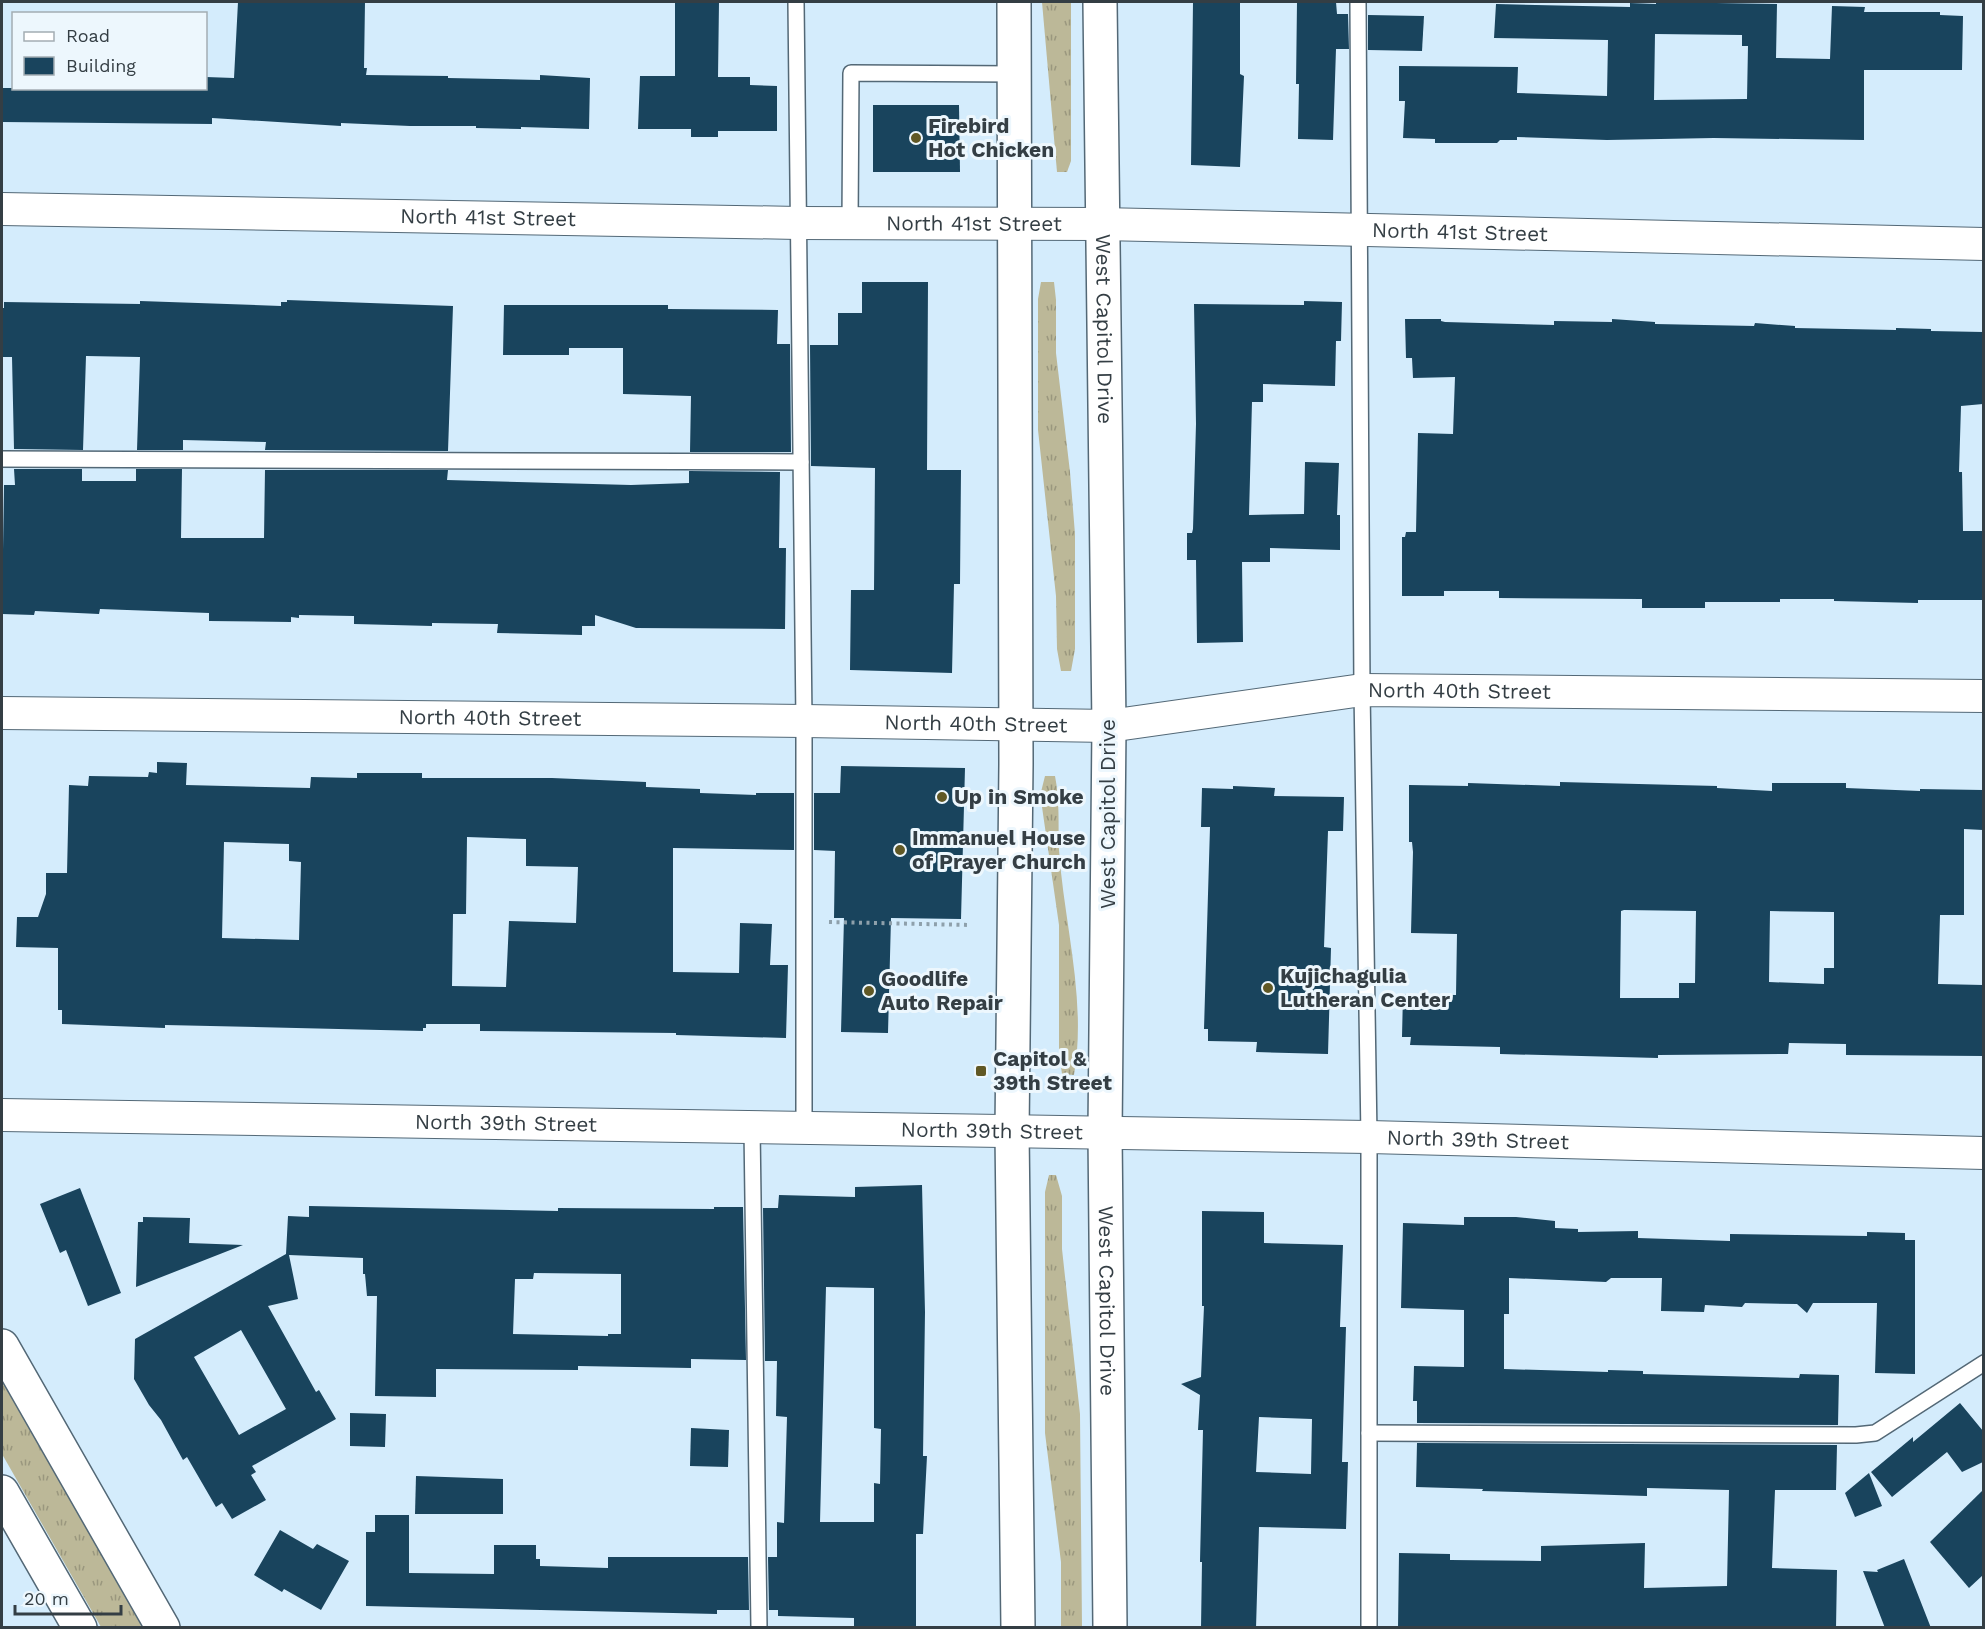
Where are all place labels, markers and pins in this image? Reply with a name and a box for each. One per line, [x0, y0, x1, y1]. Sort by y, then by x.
place label: Firebird Hot Chicken [928, 113, 1054, 162]
marker: Firebird Hot Chicken [909, 131, 923, 145]
place label: Up in Smoke [954, 784, 1084, 809]
marker: Up in Smoke [935, 790, 949, 804]
place label: Immanuel House of Prayer Church [912, 825, 1086, 874]
marker: Immanuel House of Prayer Church [893, 843, 907, 857]
place label: Kujichagulia Lutheran Center [1280, 963, 1450, 1012]
place label: Goodlife Auto Repair [881, 966, 1003, 1015]
marker: Kujichagulia Lutheran Center [1261, 981, 1275, 995]
marker: Goodlife Auto Repair [862, 984, 876, 998]
place label: Capitol & 39th Street [993, 1046, 1112, 1095]
marker: Capitol & 39th Street [974, 1064, 988, 1078]

